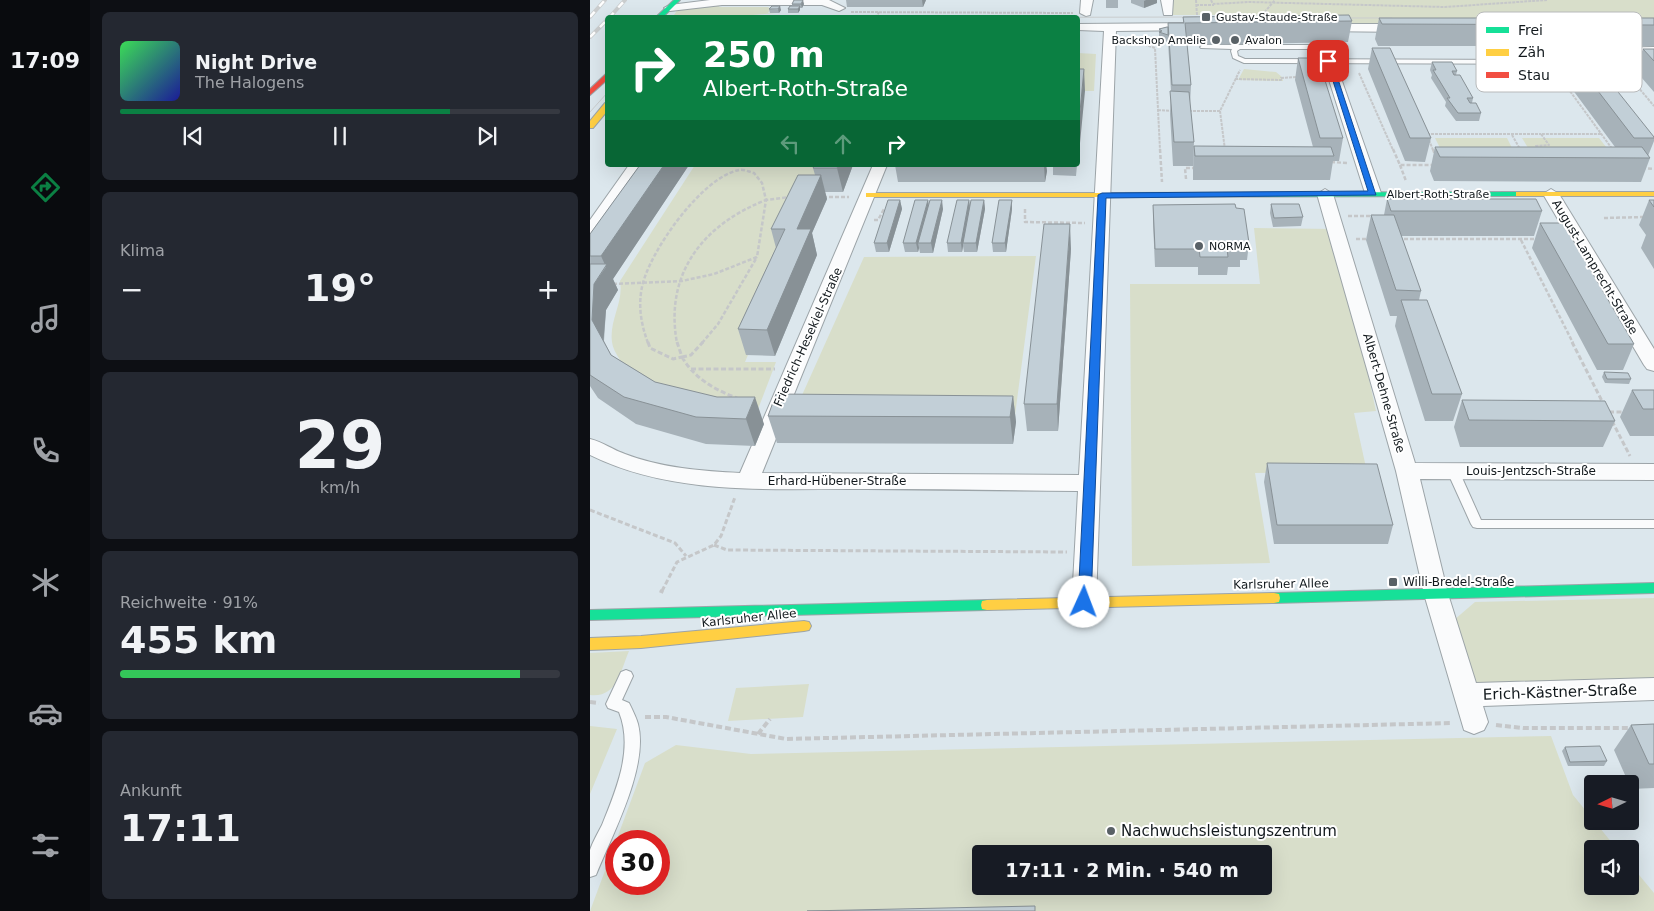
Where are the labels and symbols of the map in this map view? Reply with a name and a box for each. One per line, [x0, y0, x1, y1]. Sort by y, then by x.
marker: Gustav-Staude-Straße [1200, 11, 1212, 23]
place label: Gustav-Staude-Straße [1216, 11, 1338, 24]
legend [1476, 12, 1642, 92]
text: Frei [1518, 22, 1543, 38]
place label: Backshop Amelie [1111, 34, 1206, 47]
marker: Backshop Amelie [1210, 34, 1222, 46]
marker: Avalon [1229, 34, 1241, 46]
place label: Avalon [1245, 34, 1282, 47]
pin [1307, 40, 1349, 82]
text: Zäh [1518, 44, 1545, 60]
text: Stau [1518, 67, 1550, 83]
street label: Albert-Roth-Straße [1387, 188, 1489, 201]
street label: August-Lamprecht-Straße [1549, 197, 1641, 337]
marker: NORMA [1193, 240, 1205, 252]
place label: NORMA [1209, 240, 1251, 253]
street label: Friedrich-Hesekiel-Straße [771, 265, 845, 409]
street label: Albert-Dehne-Straße [1360, 332, 1408, 454]
street label: Louis-Jentzsch-Straße [1466, 464, 1596, 478]
street label: Erhard-Hübener-Straße [768, 474, 906, 488]
position arrow [1057, 575, 1109, 627]
place label: Willi-Bredel-Straße [1403, 575, 1514, 589]
street label: Karlsruher Allee [1233, 576, 1329, 592]
marker: Willi-Bredel-Straße [1387, 576, 1399, 588]
street label: Karlsruher Allee [701, 606, 797, 630]
street label: Erich-Kästner-Straße [1483, 680, 1637, 704]
north arrow [1584, 775, 1639, 830]
place label: Nachwuchsleistungszentrum [1121, 822, 1337, 840]
marker: Nachwuchsleistungszentrum [1105, 825, 1117, 837]
speed limit sign: 30 [605, 830, 670, 895]

